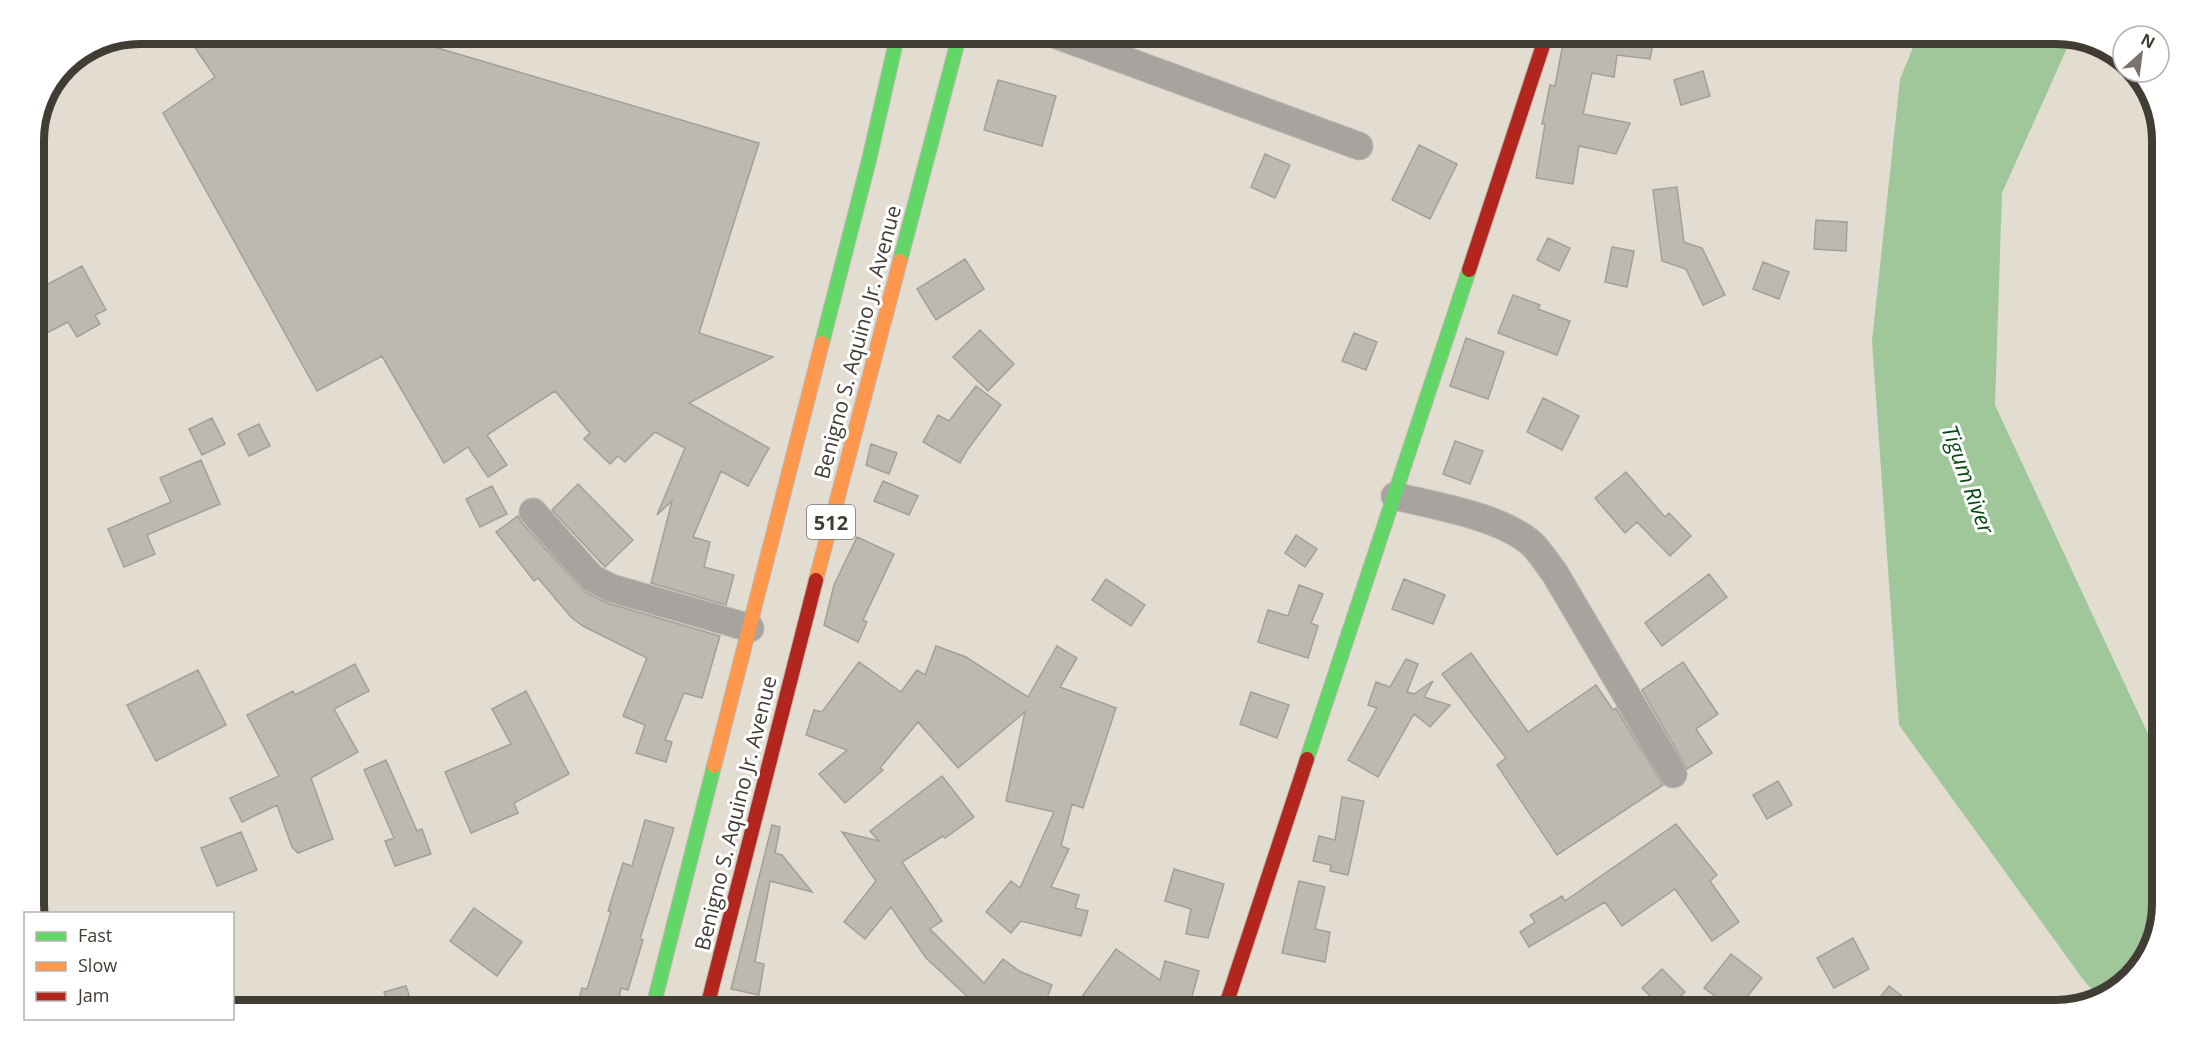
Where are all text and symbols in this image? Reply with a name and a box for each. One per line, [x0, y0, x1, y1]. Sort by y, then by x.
north arrow [2111, 24, 2171, 84]
text: N [2137, 28, 2159, 54]
street label: Benigno S. Aquino Jr. Avenue [807, 202, 907, 482]
water label: Tigum River [1936, 421, 2003, 539]
road number: 512 [807, 505, 855, 539]
street label: Benigno S. Aquino Jr. Avenue [687, 673, 783, 953]
legend [24, 912, 234, 1020]
text: Fast [78, 923, 112, 947]
text: Slow [78, 953, 117, 977]
text: Jam [76, 983, 110, 1007]

